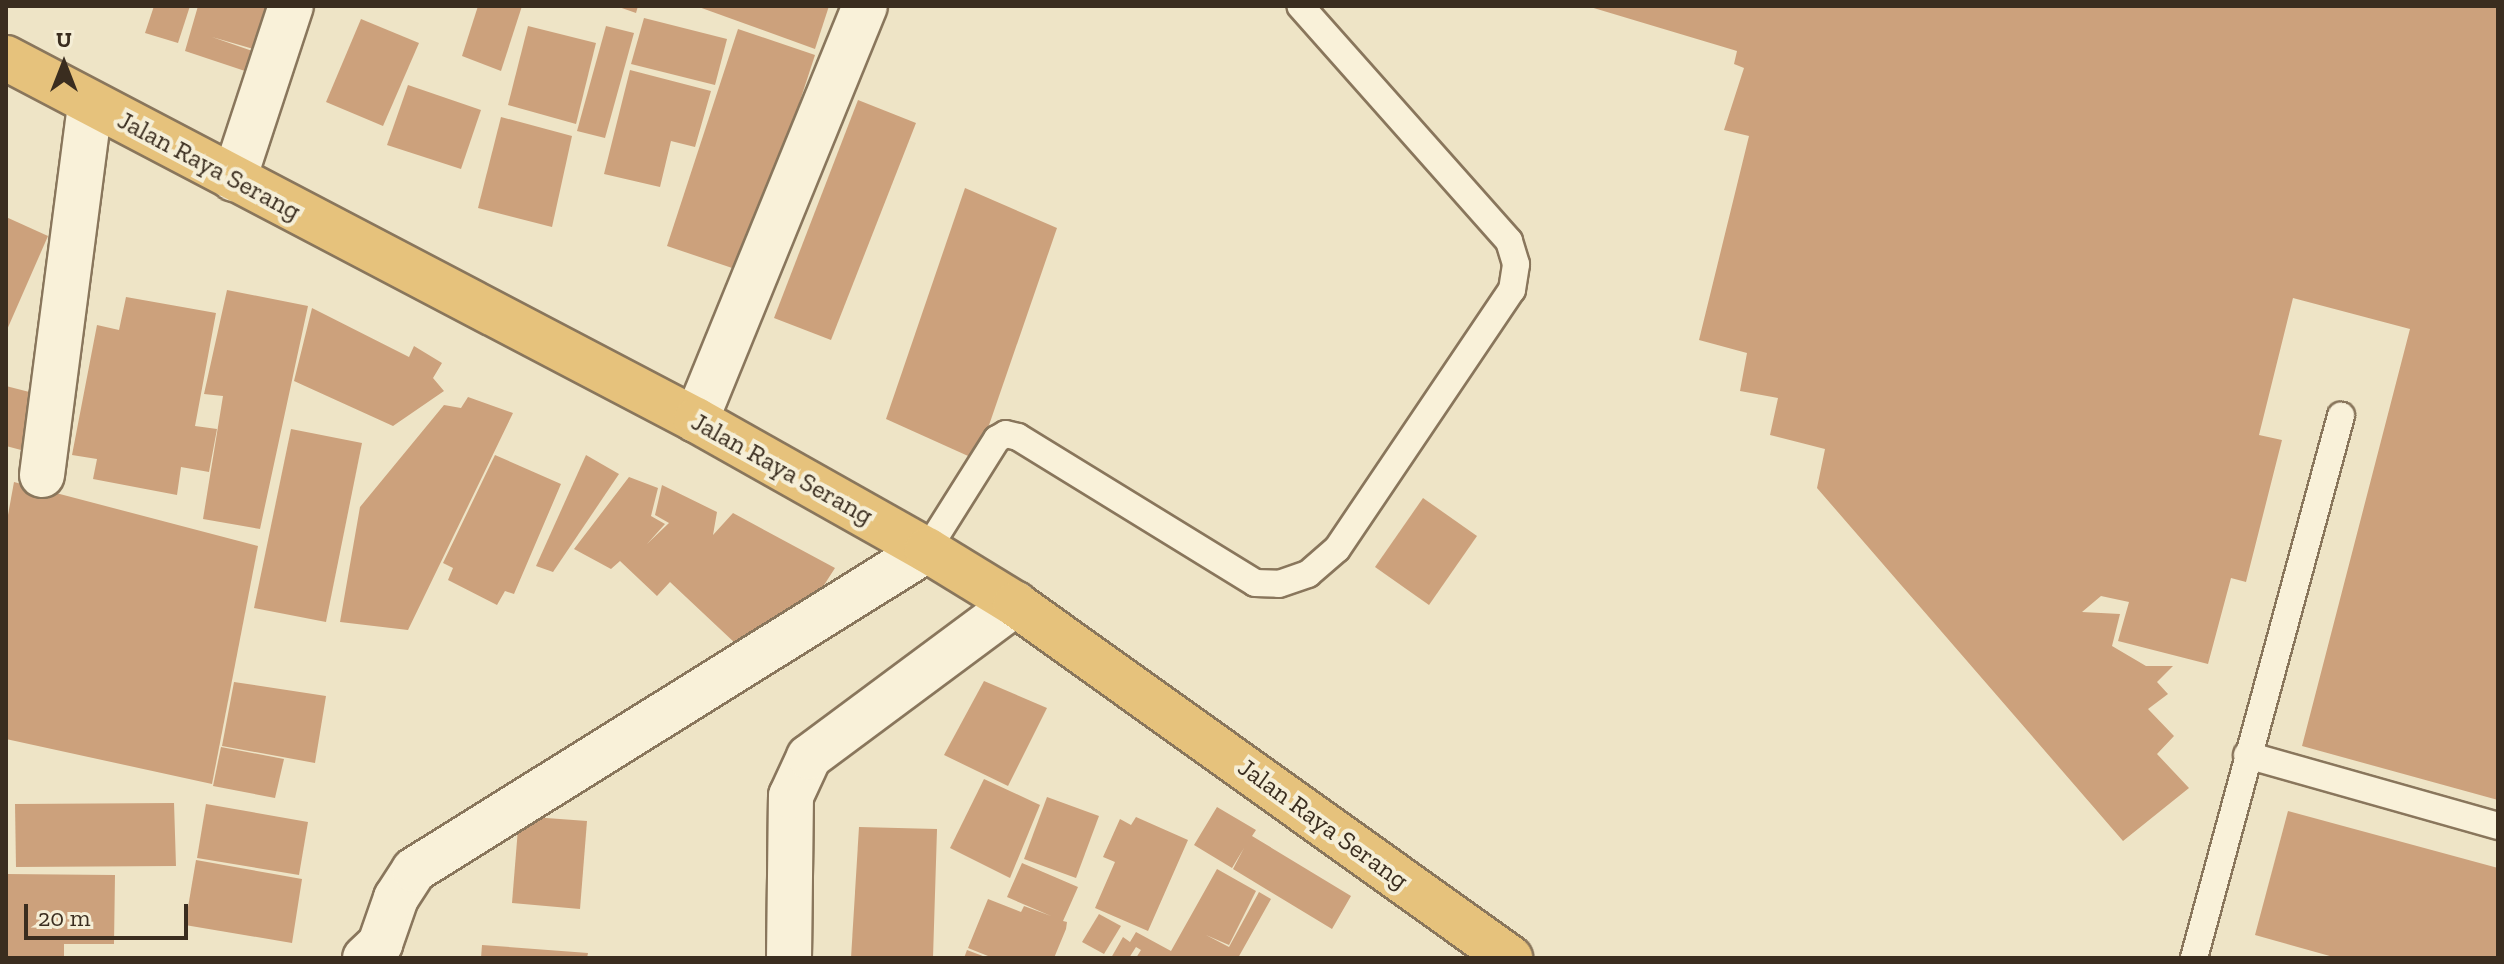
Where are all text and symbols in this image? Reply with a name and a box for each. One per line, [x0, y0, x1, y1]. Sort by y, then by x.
north arrow [24, 24, 104, 104]
text: U [56, 26, 72, 53]
street label: Jalan Raya Serang [112, 105, 306, 227]
street label: Jalan Raya Serang [686, 406, 878, 532]
street label: Jalan Raya Serang [1232, 752, 1414, 896]
scale bar [28, 888, 192, 938]
text: 20 m [38, 903, 90, 932]

